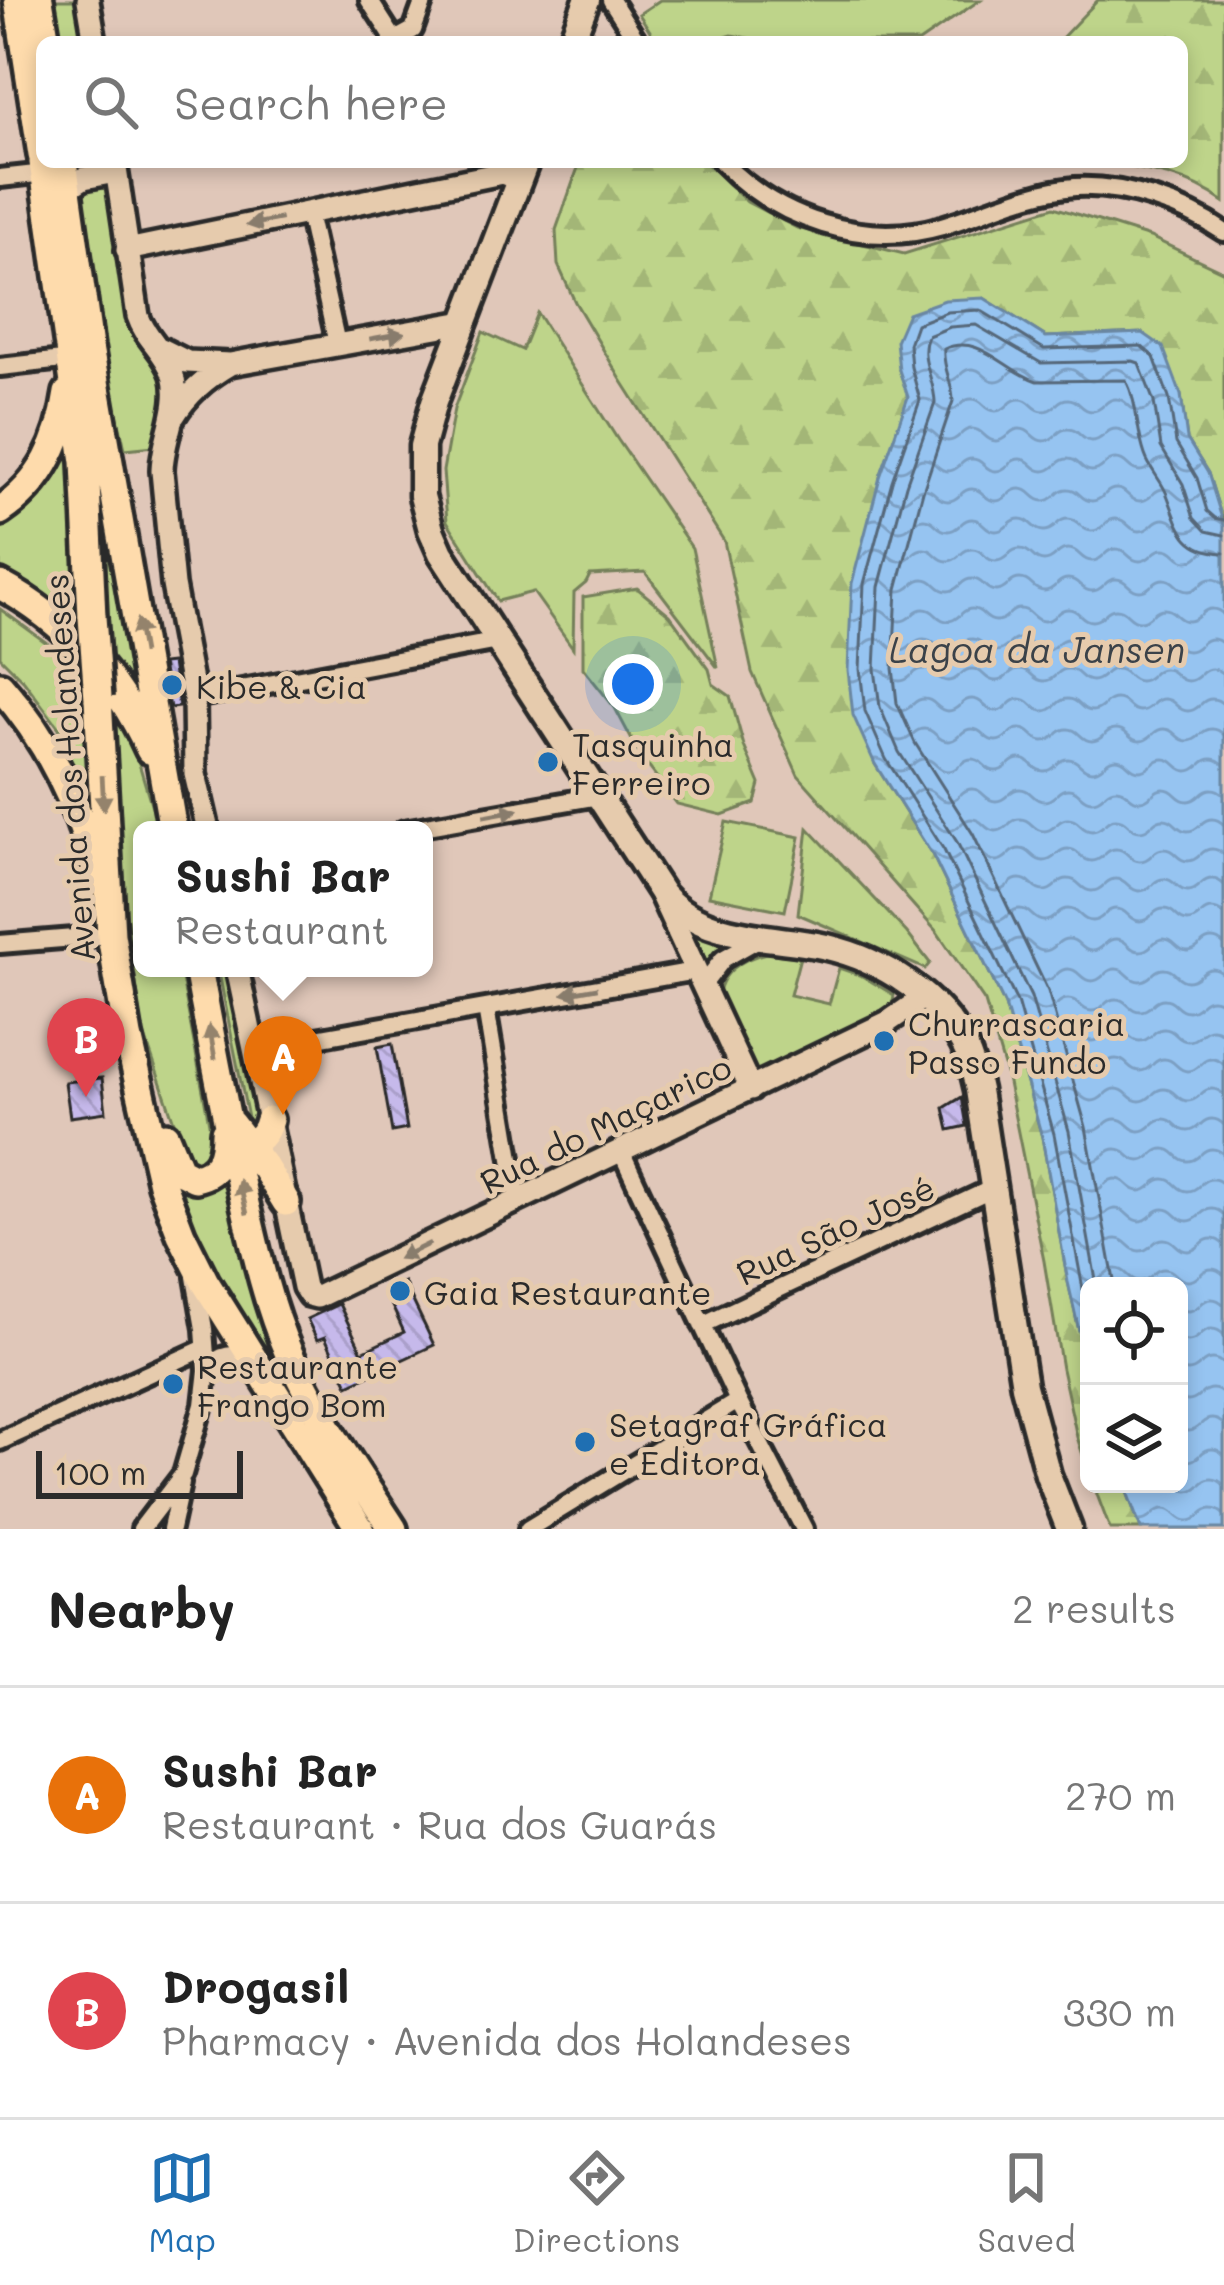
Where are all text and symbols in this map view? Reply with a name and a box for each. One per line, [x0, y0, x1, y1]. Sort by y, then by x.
search box [36, 36, 1188, 168]
icon: search [78, 69, 144, 135]
text: Search here [174, 73, 448, 131]
one-way arrow [244, 213, 282, 232]
one-way arrow [368, 326, 406, 344]
street label: Avenida dos Holandeses [33, 572, 103, 964]
one-way arrow [130, 617, 148, 655]
water label: Lagoa da Jansen [889, 625, 1185, 672]
your location [603, 654, 663, 714]
place label: Kibe & Cia [196, 664, 367, 707]
marker: Kibe & Cia [159, 672, 185, 698]
place label: Tasquinha Ferreiro [572, 722, 734, 803]
marker: Tasquinha Ferreiro [535, 749, 561, 775]
one-way arrow [94, 775, 113, 813]
one-way arrow [483, 803, 521, 822]
popup [133, 821, 433, 977]
text: Sushi Bar [175, 845, 391, 903]
text: Restaurant [175, 903, 389, 954]
one-way arrow [561, 982, 598, 1001]
pin: B [47, 998, 125, 1097]
place label: Churrascaria Passo Fundo [908, 1001, 1125, 1082]
pin: A [244, 1016, 322, 1115]
one-way arrow [202, 1023, 221, 1060]
marker: Churrascaria Passo Fundo [871, 1028, 897, 1054]
street label: Rua do Maçarico [473, 1044, 737, 1202]
street label: Rua São José [729, 1164, 941, 1294]
one-way arrow [233, 1177, 252, 1215]
one-way arrow [396, 1241, 431, 1261]
place label: Gaia Restaurante [424, 1270, 711, 1313]
map controls [1080, 1277, 1188, 1493]
button: locate [1080, 1277, 1188, 1385]
marker: Gaia Restaurante [387, 1278, 413, 1304]
place label: Restaurante Frango Bom [197, 1344, 398, 1425]
marker: Restaurante Frango Bom [160, 1371, 186, 1397]
button: layers [1080, 1385, 1188, 1493]
place label: Setagraf Gráfica e Editora [609, 1402, 887, 1483]
marker: Setagraf Gráfica e Editora [572, 1429, 598, 1455]
scale bar [36, 1445, 243, 1498]
text: 100 m [54, 1450, 146, 1493]
text: Nearby [48, 1574, 235, 1641]
text: 2 results [1012, 1582, 1176, 1633]
text: Sushi Bar [162, 1740, 378, 1798]
text: A [73, 1769, 101, 1820]
text: 270 m [1065, 1769, 1176, 1820]
text: Restaurant · Rua dos Guarás [162, 1798, 717, 1849]
text: Drogasil [162, 1956, 350, 2014]
text: B [74, 1985, 100, 2036]
text: 330 m [1063, 1985, 1176, 2036]
text: Pharmacy · Avenida dos Holandeses [162, 2014, 852, 2065]
tab: Map [149, 2145, 216, 2260]
tab: Directions [513, 2145, 680, 2260]
tab: Saved [978, 2145, 1075, 2260]

